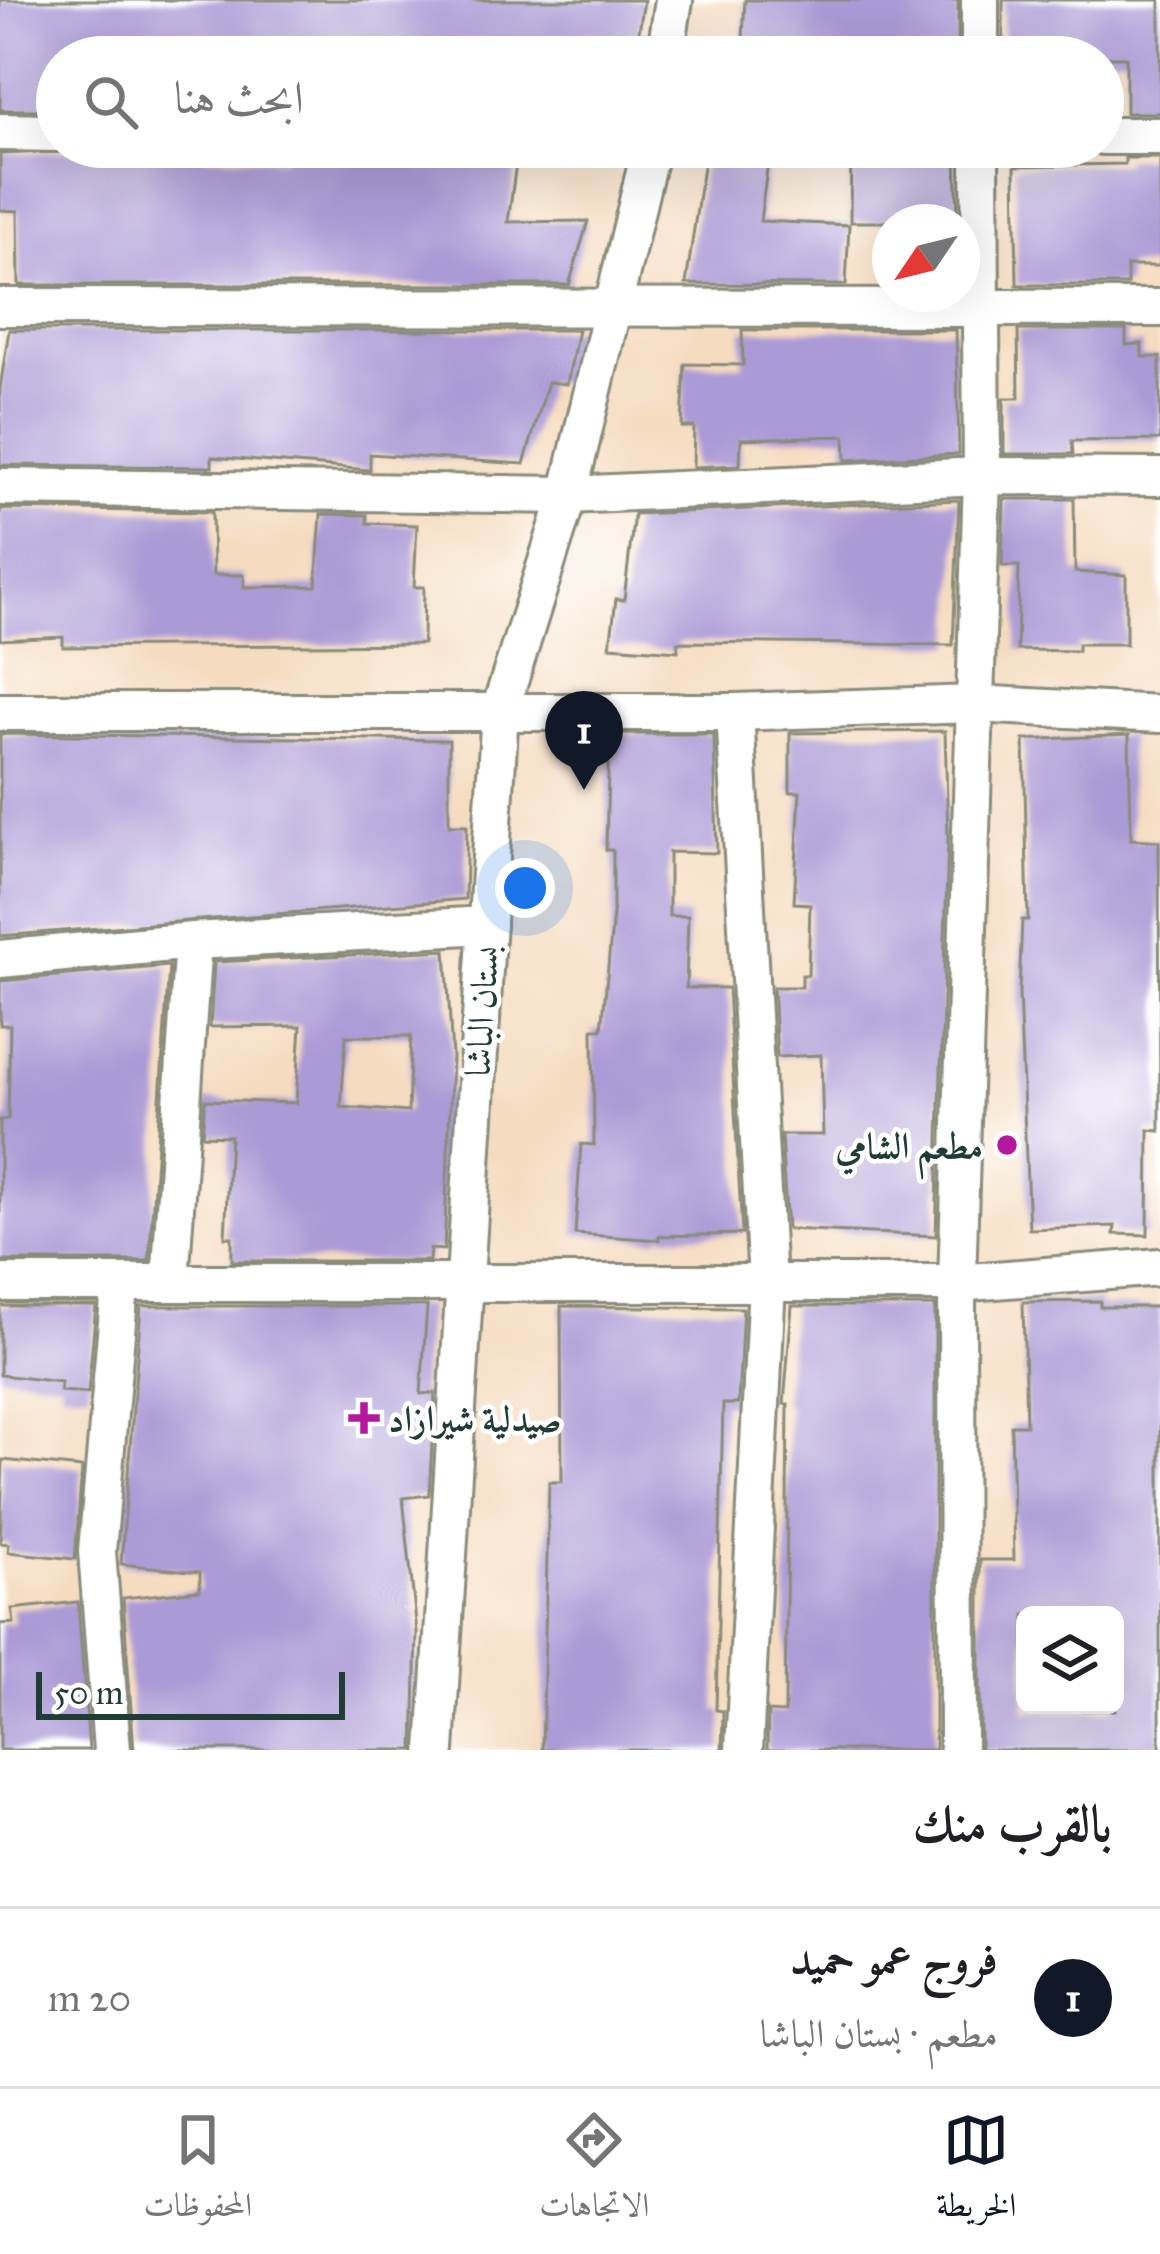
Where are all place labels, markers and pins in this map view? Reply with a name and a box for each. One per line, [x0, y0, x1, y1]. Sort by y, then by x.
pin: 1 [545, 691, 623, 790]
place label: مطعم الشامي [835, 1124, 983, 1180]
marker: مطعم الشامي [994, 1132, 1020, 1158]
place label: صيدلية شيرازاد [388, 1397, 562, 1441]
marker: صيدلية شيرازاد [351, 1405, 377, 1431]

